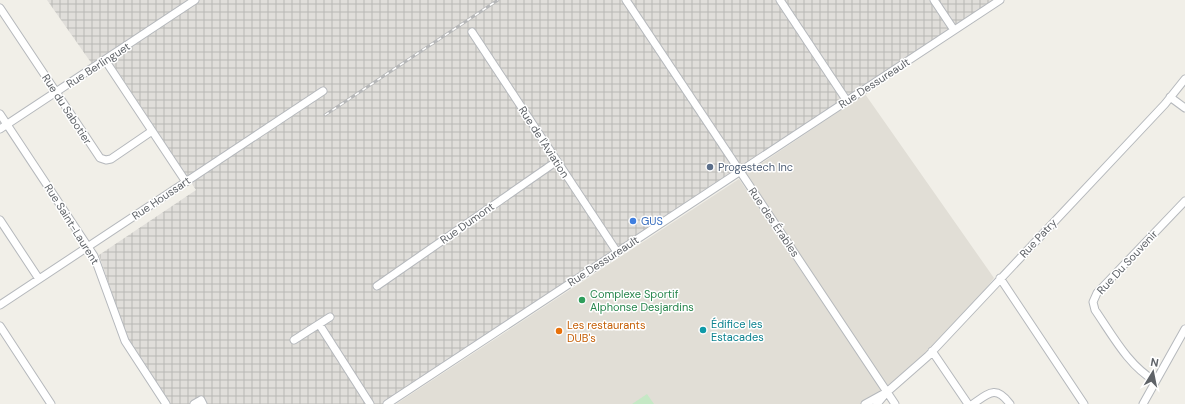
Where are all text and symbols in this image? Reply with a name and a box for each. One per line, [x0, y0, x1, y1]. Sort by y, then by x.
street label: Rue Berlinguet [63, 39, 133, 91]
street label: Rue Dessureault [836, 55, 912, 111]
street label: Rue du Sabotier [39, 71, 95, 147]
street label: Rue de l'Aviation [516, 104, 572, 180]
place label: Progestech Inc [718, 160, 793, 174]
marker: Progestech Inc [705, 162, 715, 172]
street label: Rue Houssart [129, 173, 193, 223]
street label: Rue Saint-Laurent [42, 181, 102, 267]
street label: Rue des Érables [746, 185, 802, 259]
street label: Rue Dumont [437, 199, 497, 247]
place label: GUS [641, 214, 663, 228]
marker: GUS [628, 216, 638, 226]
street label: Rue Patry [1016, 216, 1060, 260]
street label: Rue Du Souvenir [1094, 227, 1160, 297]
street label: Rue Dessureault [565, 233, 641, 289]
place label: Complexe Sportif Alphonse Desjardins [590, 287, 694, 314]
marker: Complexe Sportif Alphonse Desjardins [577, 295, 587, 305]
place label: Édifice les Estacades [711, 317, 764, 344]
place label: Les restaurants DUB's [567, 318, 645, 345]
marker: Édifice les Estacades [698, 325, 708, 335]
marker: Les restaurants DUB's [554, 326, 564, 336]
north arrow [1133, 352, 1173, 392]
text: N [1150, 355, 1160, 370]

